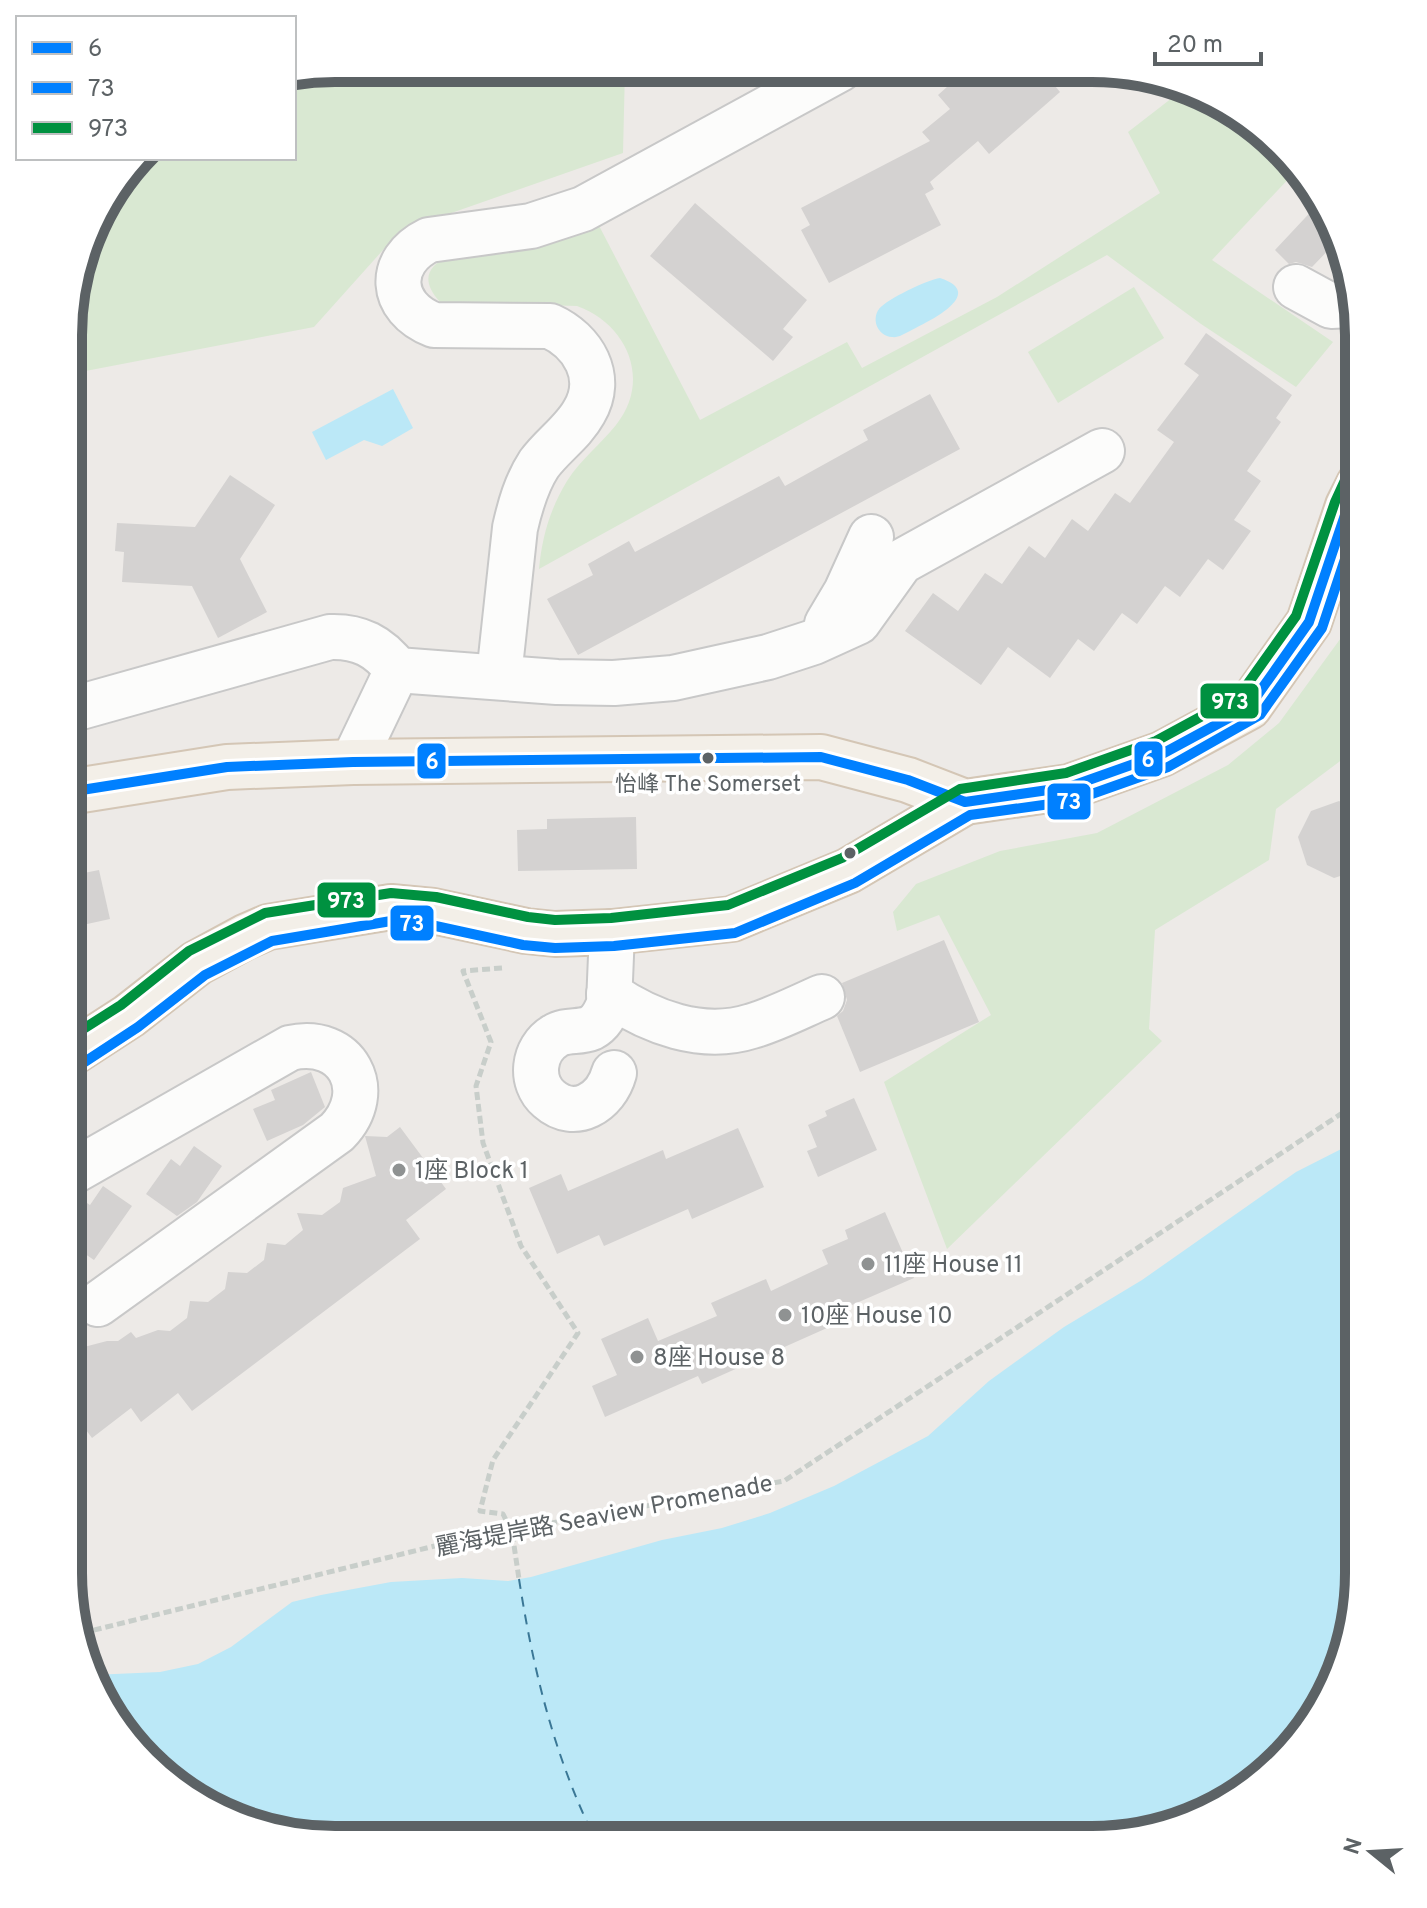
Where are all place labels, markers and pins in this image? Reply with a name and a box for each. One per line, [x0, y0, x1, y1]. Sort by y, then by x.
marker: 怡峰 The Somerset [700, 750, 716, 766]
place label: 怡峰 The Somerset [615, 772, 801, 799]
unlabelled marker [842, 845, 858, 861]
place label: 1座 Block 1 [415, 1157, 529, 1187]
marker: 1座 Block 1 [390, 1161, 408, 1179]
place label: 11座 House 11 [884, 1251, 1023, 1281]
marker: 11座 House 11 [859, 1255, 877, 1273]
place label: 10座 House 10 [801, 1302, 953, 1332]
marker: 10座 House 10 [776, 1306, 794, 1324]
place label: 8座 House 8 [653, 1344, 785, 1374]
marker: 8座 House 8 [628, 1348, 646, 1366]

